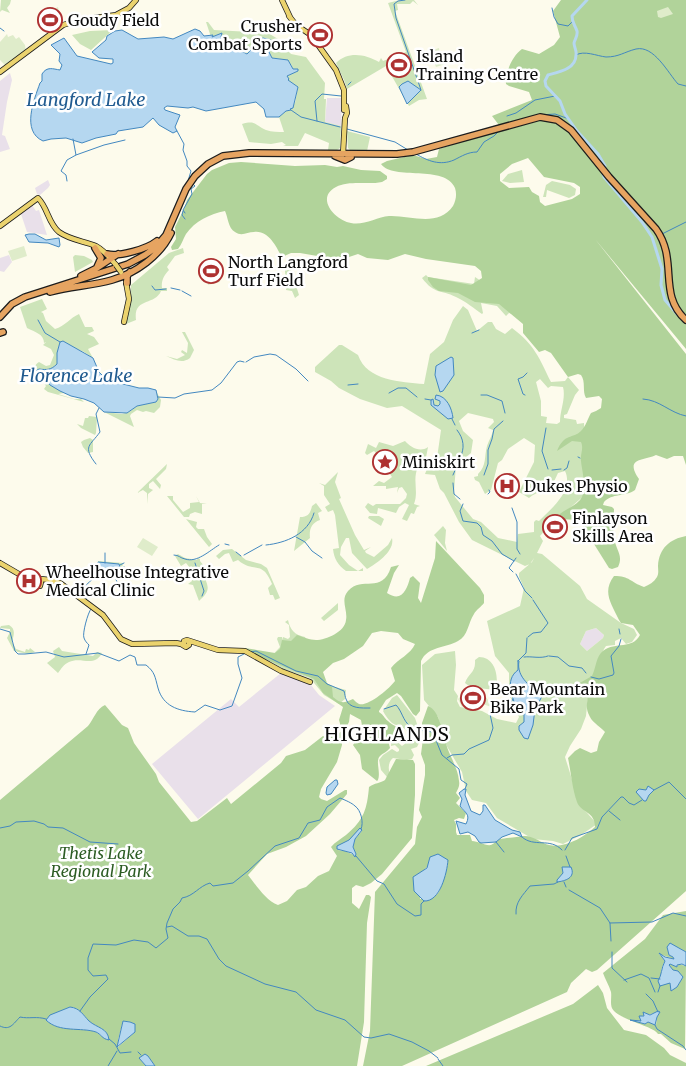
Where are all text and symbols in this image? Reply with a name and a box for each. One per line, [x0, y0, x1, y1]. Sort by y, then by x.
sports icon: Goudy Field [37, 7, 63, 33]
place label: Goudy Field [68, 10, 160, 30]
place label: Crusher Combat Sports [188, 16, 302, 54]
sports icon: Crusher Combat Sports [307, 22, 333, 48]
place label: Island Training Centre [416, 46, 538, 84]
sports icon: Island Training Centre [386, 52, 412, 78]
water label: Langford Lake [27, 88, 145, 111]
place label: North Langford Turf Field [228, 252, 348, 290]
sports icon: North Langford Turf Field [198, 258, 224, 284]
water label: Florence Lake [19, 364, 132, 387]
place icon: Miniskirt [372, 449, 398, 475]
place label: Miniskirt [402, 452, 476, 472]
hospital icon: Dukes Physio [494, 473, 520, 499]
place label: Dukes Physio [524, 476, 628, 496]
place label: Finlayson Skills Area [572, 508, 654, 546]
sports icon: Finlayson Skills Area [542, 514, 568, 540]
place label: Wheelhouse Integrative Medical Clinic [45, 562, 229, 600]
hospital icon: Wheelhouse Integrative Medical Clinic [16, 568, 42, 594]
place label: Bear Mountain Bike Park [490, 679, 606, 717]
sports icon: Bear Mountain Bike Park [460, 685, 486, 711]
district label: HIGHLANDS [324, 722, 450, 746]
park label: Thetis Lake Regional Park [50, 843, 152, 881]

